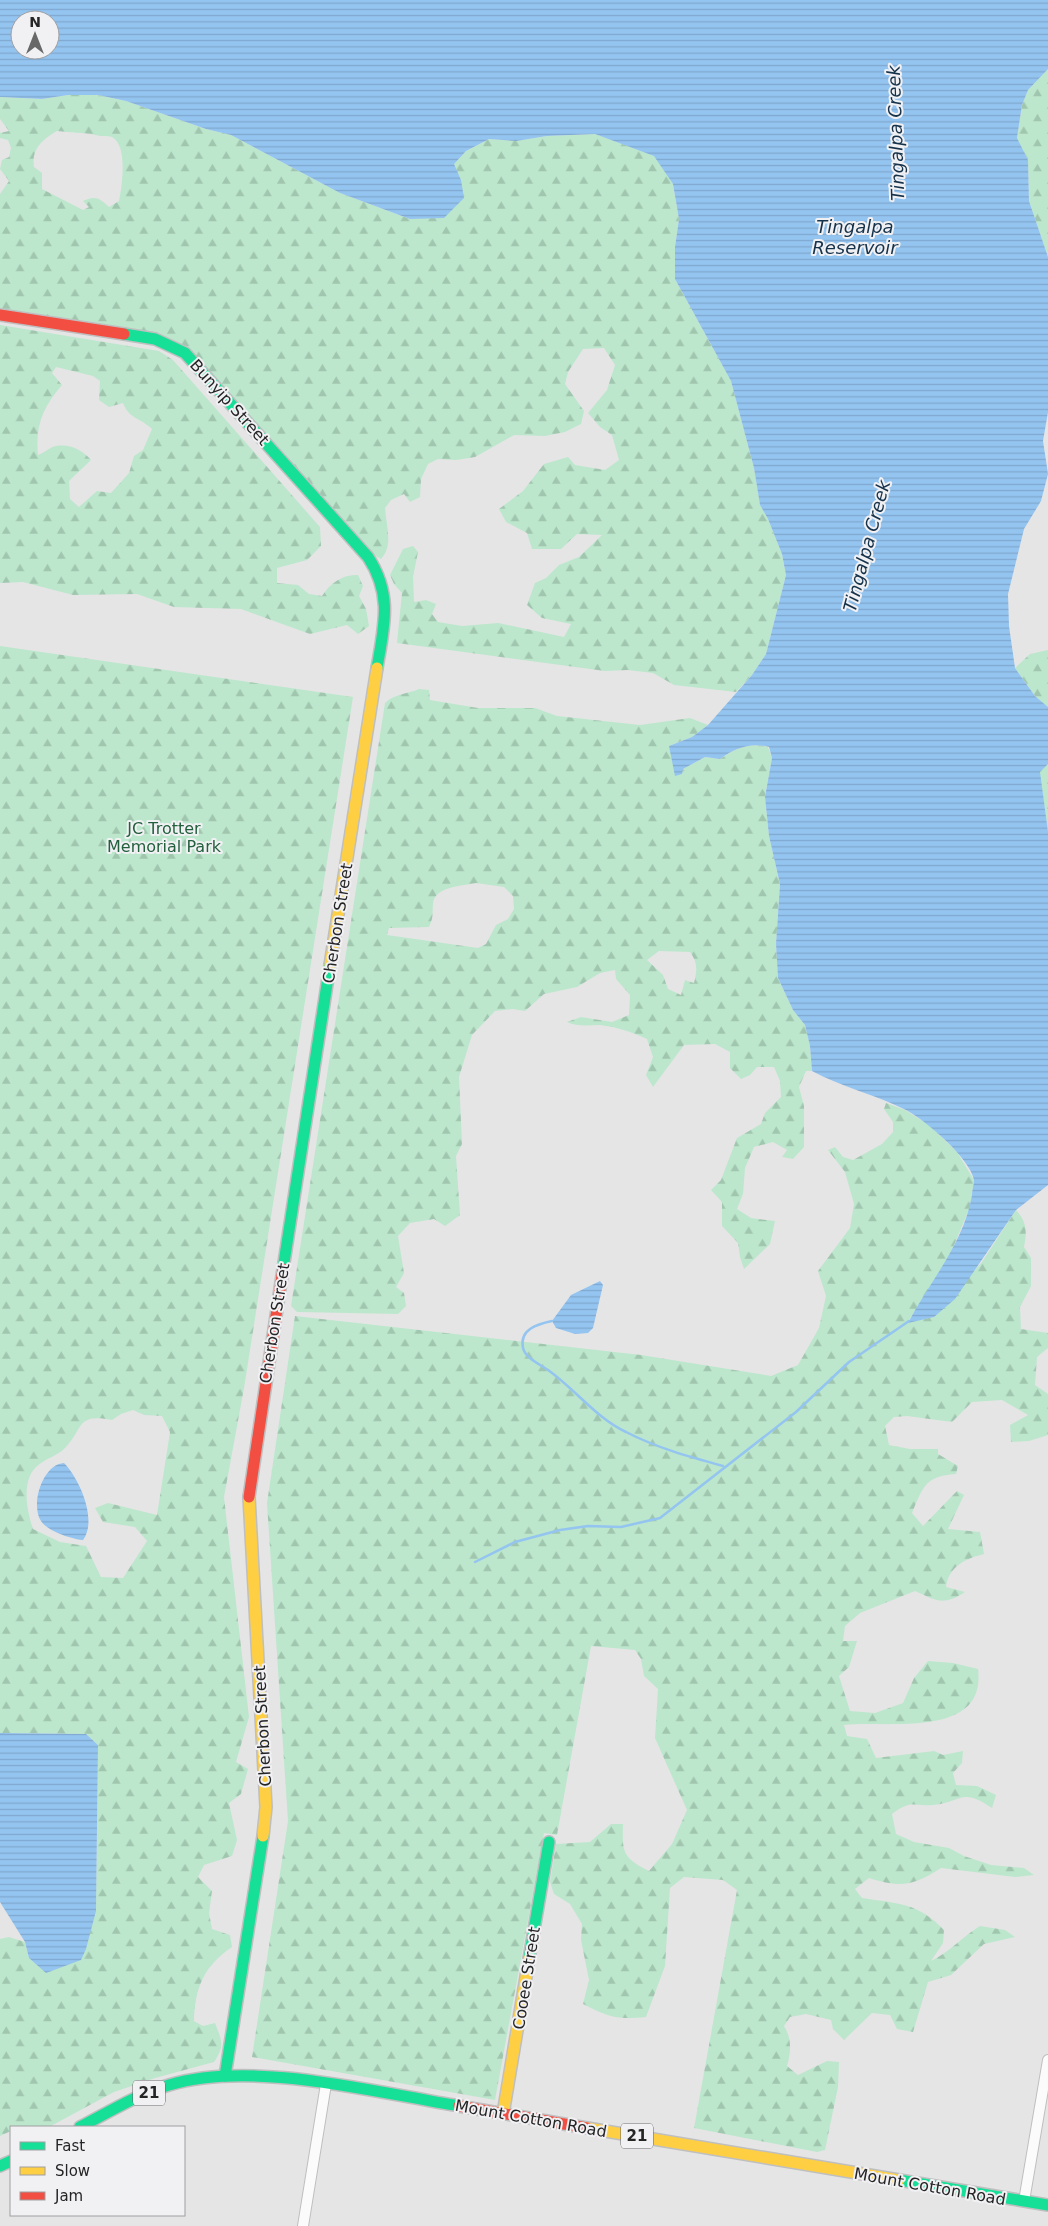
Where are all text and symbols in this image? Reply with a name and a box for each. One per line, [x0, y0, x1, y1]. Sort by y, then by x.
north arrow [10, 10, 60, 60]
text: N [29, 14, 41, 30]
water label: Tingalpa Creek [883, 63, 908, 201]
water label: Tingalpa Reservoir [812, 216, 899, 258]
street label: Bunyip Street [186, 355, 273, 449]
water label: Tingalpa Creek [839, 476, 895, 614]
park label: JC Trotter Memorial Park [107, 819, 222, 856]
street label: Cherbon Street [319, 862, 356, 985]
street label: Cherbon Street [256, 1262, 293, 1385]
street label: Cherbon Street [250, 1665, 275, 1787]
street label: Cooee Street [509, 1925, 544, 2031]
road number: 21 [133, 2080, 165, 2106]
street label: Mount Cotton Road [453, 2096, 608, 2141]
road number: 21 [621, 2124, 653, 2148]
legend [10, 2126, 185, 2216]
text: Fast [55, 2137, 85, 2155]
text: Slow [55, 2162, 90, 2180]
street label: Mount Cotton Road [852, 2164, 1007, 2209]
text: Jam [54, 2187, 83, 2205]

